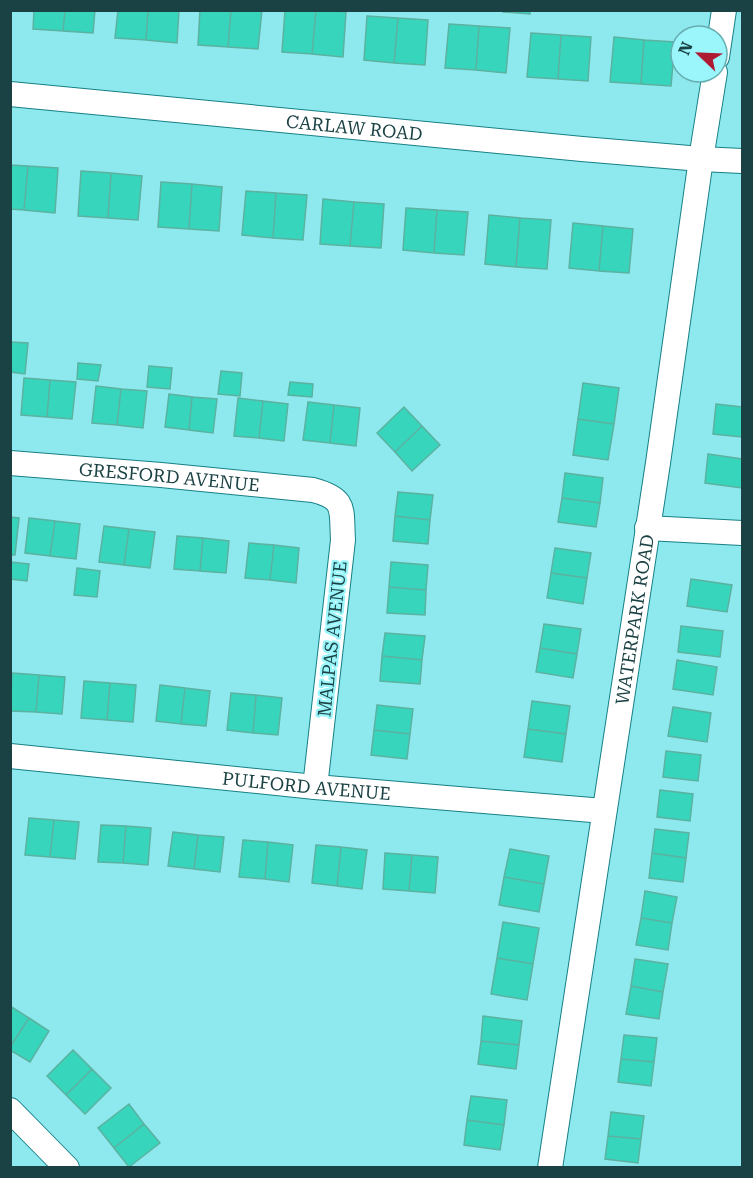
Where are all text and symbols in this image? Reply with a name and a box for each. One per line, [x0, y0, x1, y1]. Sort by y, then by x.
north arrow [669, 24, 729, 84]
text: N [674, 39, 697, 58]
street label: CARLAW ROAD [285, 110, 424, 144]
street label: GRESFORD AVENUE [78, 458, 261, 495]
street label: WATERPARK ROAD [611, 533, 657, 706]
street label: MALPAS AVENUE [313, 560, 351, 718]
street label: PULFORD AVENUE [221, 767, 392, 804]

